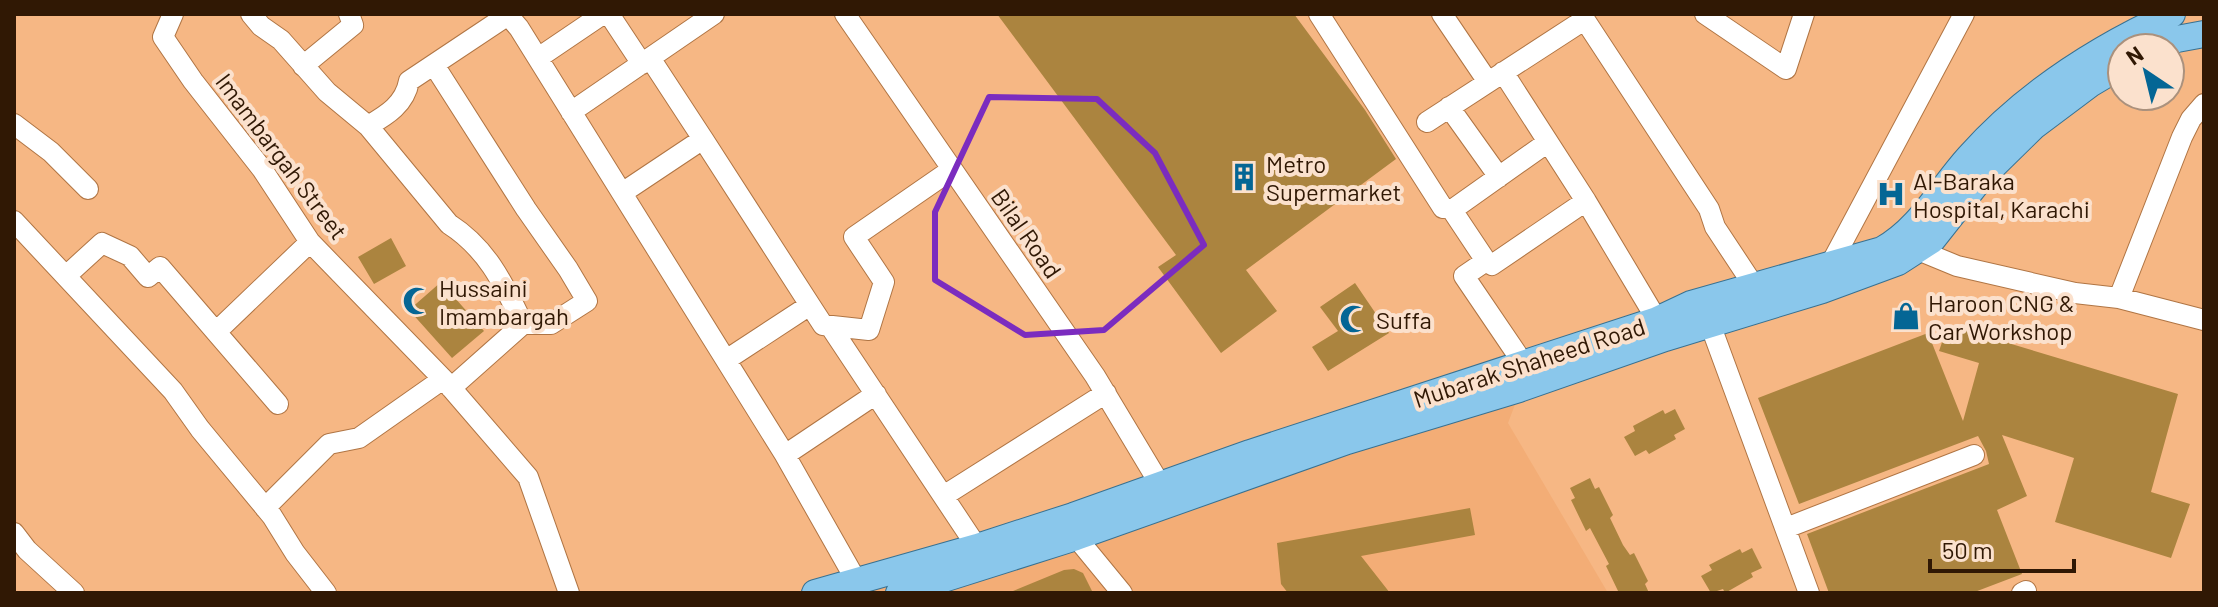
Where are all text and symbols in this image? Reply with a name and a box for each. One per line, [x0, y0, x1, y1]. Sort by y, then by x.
north arrow [2106, 32, 2186, 112]
text: N [2121, 40, 2147, 70]
street label: Imambargah Street [210, 67, 354, 245]
place label: Metro Supermarket [1266, 149, 1401, 206]
building icon: Metro Supermarket [1229, 162, 1259, 192]
place label: Al-Baraka Hospital, Karachi [1913, 166, 2090, 223]
hospital icon: Al-Baraka Hospital, Karachi [1876, 179, 1906, 209]
street label: Bilal Road [986, 183, 1068, 283]
place label: Hussaini Imambargah [439, 273, 569, 330]
mosque icon: Hussaini Imambargah [402, 286, 432, 316]
place label: Haroon CNG & Car Workshop [1928, 288, 2075, 345]
shop icon: Haroon CNG & Car Workshop [1891, 301, 1921, 331]
mosque icon: Suffa [1339, 304, 1369, 334]
place label: Suffa [1376, 305, 1432, 334]
street label: Mubarak Shaheed Road [1410, 311, 1648, 413]
scale bar [1930, 523, 2074, 573]
text: 50 m [1942, 535, 1993, 564]

